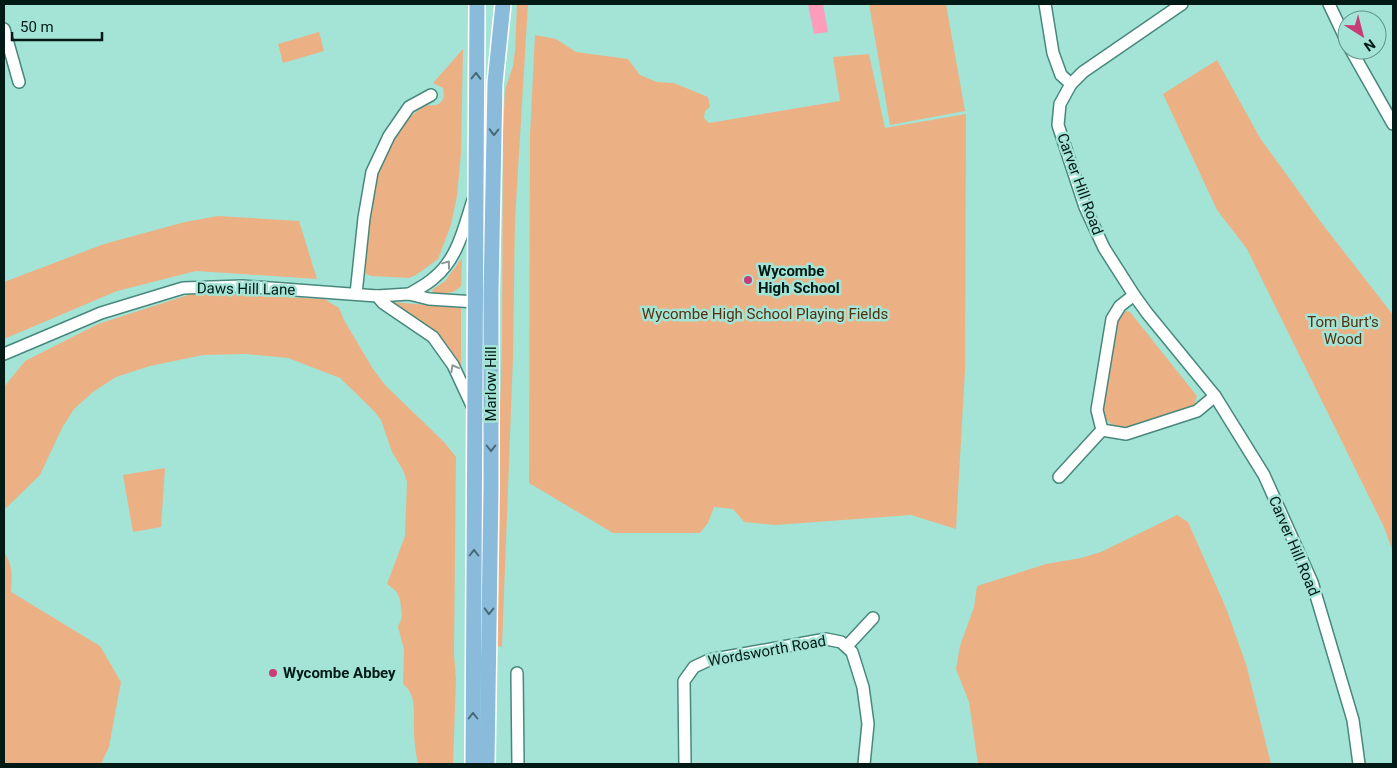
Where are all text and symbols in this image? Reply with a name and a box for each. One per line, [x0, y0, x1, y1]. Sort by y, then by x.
scale bar [12, 10, 102, 42]
north arrow [1337, 10, 1387, 60]
text: 50 m [20, 18, 54, 36]
text: N [1361, 36, 1378, 55]
one-way arrow [471, 72, 481, 80]
one-way arrow [489, 128, 500, 136]
street label: Carver Hill Road [1053, 131, 1107, 237]
one-way arrow [441, 261, 449, 270]
place label: Wycombe High School [758, 262, 840, 297]
marker: Wycombe High School [742, 274, 754, 286]
street label: Daws Hill Lane [197, 279, 295, 299]
park label: Wycombe High School Playing Fields [642, 305, 888, 323]
park label: Tom Burt's Wood [1307, 313, 1379, 348]
street label: Marlow Hill [482, 346, 500, 422]
one-way arrow [450, 364, 460, 373]
one-way arrow [486, 444, 496, 452]
street label: Carver Hill Road [1265, 493, 1323, 599]
one-way arrow [469, 549, 479, 556]
one-way arrow [484, 607, 494, 615]
street label: Wordsworth Road [707, 632, 827, 670]
place label: Wycombe Abbey [283, 664, 396, 682]
marker: Wycombe Abbey [267, 667, 279, 679]
one-way arrow [468, 711, 479, 719]

